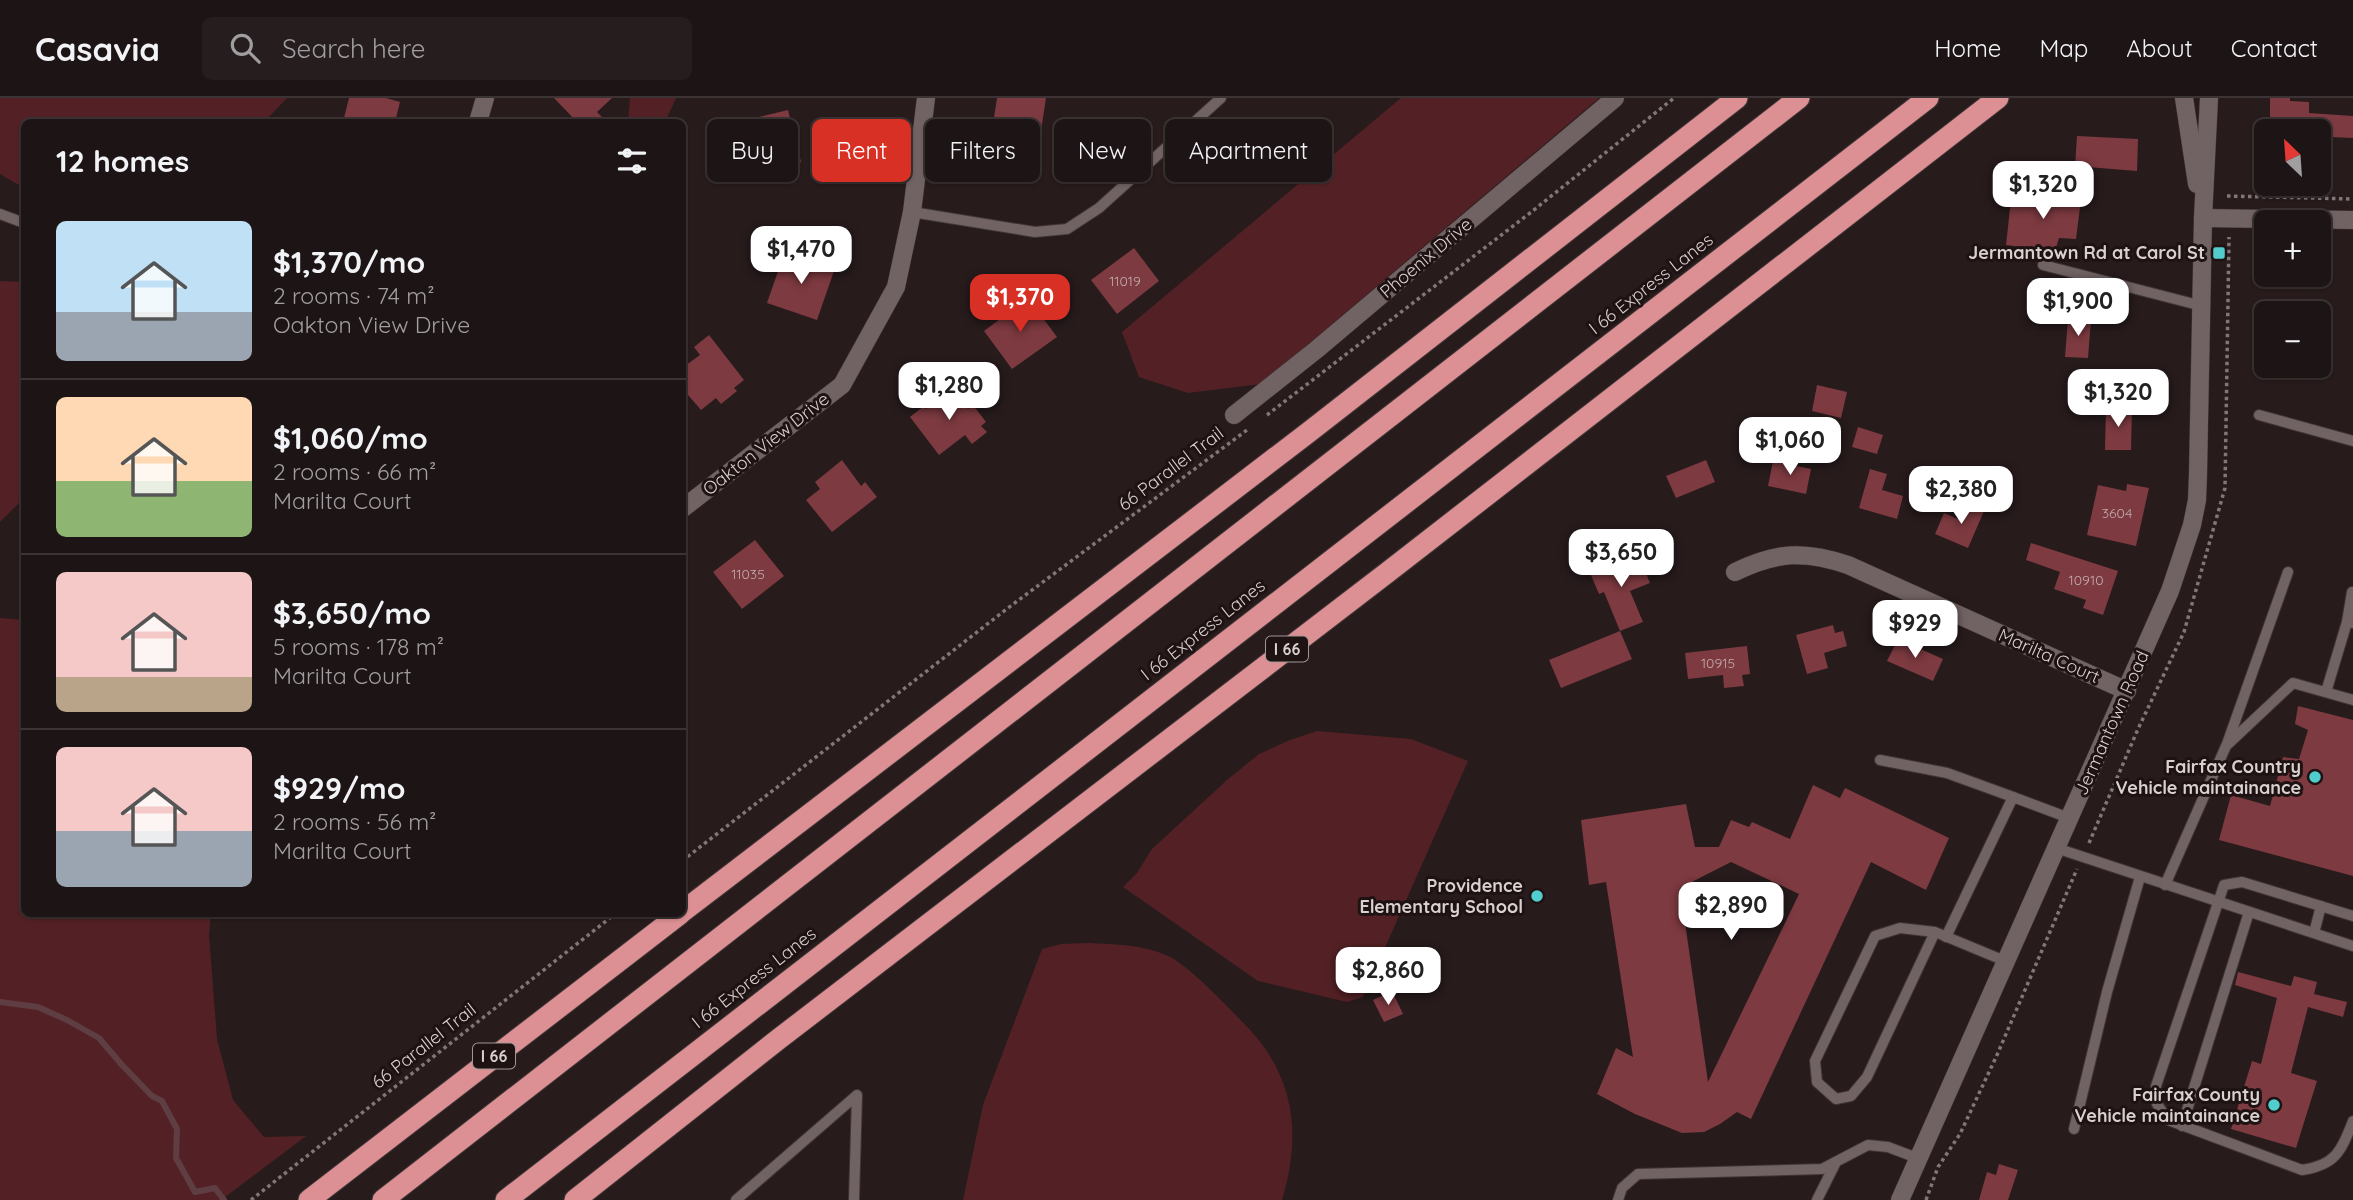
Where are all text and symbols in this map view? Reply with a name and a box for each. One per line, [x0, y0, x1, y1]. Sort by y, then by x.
search box [202, 17, 692, 80]
text: Casavia [35, 28, 160, 69]
icon: search [226, 29, 264, 67]
text: Search here [282, 32, 426, 65]
text: Home [1934, 33, 2001, 63]
text: Map [2039, 33, 2088, 63]
text: About [2126, 33, 2193, 63]
text: Contact [2231, 33, 2318, 63]
chip: Buy [707, 119, 798, 182]
chip: Rent [812, 119, 911, 182]
chip: Filters [925, 119, 1040, 182]
chip: New [1054, 119, 1151, 182]
chip: Apartment [1165, 119, 1332, 182]
north arrow [2254, 119, 2331, 196]
map controls [2254, 119, 2331, 378]
text: 12 homes [56, 142, 189, 180]
icon: filters [613, 142, 651, 180]
pin: $1,320 [1986, 162, 2100, 221]
text: $1,320 [2009, 169, 2077, 198]
button: + [2254, 210, 2331, 287]
street label: Phoenix Drive [1375, 212, 1476, 303]
pin: $1,470 [744, 226, 858, 286]
street label: I 66 Express Lanes [1584, 228, 1717, 339]
text: $1,470 [767, 234, 835, 263]
place label: Jermantown Rd at Carol St [1968, 241, 2205, 264]
text: $1,370/mo [273, 243, 425, 281]
marker: Jermantown Rd at Carol St [2211, 245, 2227, 261]
icon: home [112, 249, 196, 333]
house number: 11019 [1109, 272, 1141, 290]
pin: $1,370 [963, 274, 1077, 334]
pin: $1,900 [2021, 278, 2135, 338]
text: 2 rooms · 74 m² [273, 281, 435, 310]
text: $1,370 [986, 282, 1054, 311]
text: $1,900 [2043, 286, 2113, 315]
button: − [2254, 301, 2331, 378]
text: Oakton View Drive [273, 310, 470, 339]
pin: $1,280 [892, 362, 1006, 422]
text: $1,280 [915, 370, 983, 399]
pin: $1,320 [2061, 370, 2175, 429]
text: $1,320 [2084, 377, 2152, 406]
street label: Oakton View Drive [698, 387, 834, 500]
pin: $1,060 [1733, 418, 1847, 477]
text: $1,060/mo [273, 419, 428, 457]
street label: 66 Parallel Trail [1113, 421, 1228, 516]
icon: home [112, 425, 196, 509]
text: $1,060 [1755, 425, 1825, 454]
text: 2 rooms · 66 m² [273, 457, 436, 486]
pin: $2,380 [1904, 466, 2018, 526]
text: $2,380 [1925, 474, 1997, 503]
text: Marilta Court [273, 486, 412, 515]
house number: 3604 [2102, 504, 2132, 522]
pin: $3,650 [1564, 530, 1678, 589]
text: $3,650 [1585, 537, 1657, 566]
house number: 11035 [731, 565, 765, 583]
house number: 10910 [2069, 571, 2103, 589]
street label: I 66 Express Lanes [1136, 574, 1269, 685]
text: $3,650/mo [273, 594, 431, 632]
icon: home [112, 600, 196, 684]
pin: $929 [1874, 601, 1956, 660]
text: $929 [1889, 608, 1941, 637]
street label: Marilta Court [1995, 623, 2103, 688]
text: 5 rooms · 178 m² [273, 632, 444, 661]
road number: I 66 [1266, 636, 1308, 662]
street label: Jermantown Road [2069, 647, 2154, 799]
house number: 10915 [1701, 654, 1735, 672]
text: Marilta Court [273, 661, 412, 690]
place label: Fairfax Country Vehicle maintainance [2116, 755, 2301, 799]
text: $929/mo [273, 769, 405, 807]
marker: Fairfax Country Vehicle maintainance [2307, 769, 2323, 785]
icon: home [112, 775, 196, 859]
text: 2 rooms · 56 m² [273, 807, 436, 836]
text: Marilta Court [273, 836, 412, 865]
place label: Providence Elementary School [1359, 874, 1523, 918]
pin: $2,890 [1674, 882, 1788, 942]
marker: Providence Elementary School [1529, 888, 1545, 904]
text: $2,890 [1695, 890, 1767, 919]
street label: I 66 Express Lanes [687, 922, 820, 1033]
pin: $2,860 [1331, 948, 1445, 1007]
text: $2,860 [1352, 955, 1424, 984]
street label: 66 Parallel Trail [367, 998, 480, 1094]
road number: I 66 [473, 1044, 515, 1068]
place label: Fairfax County Vehicle maintainance [2075, 1083, 2260, 1127]
marker: Fairfax County Vehicle maintainance [2266, 1097, 2282, 1113]

